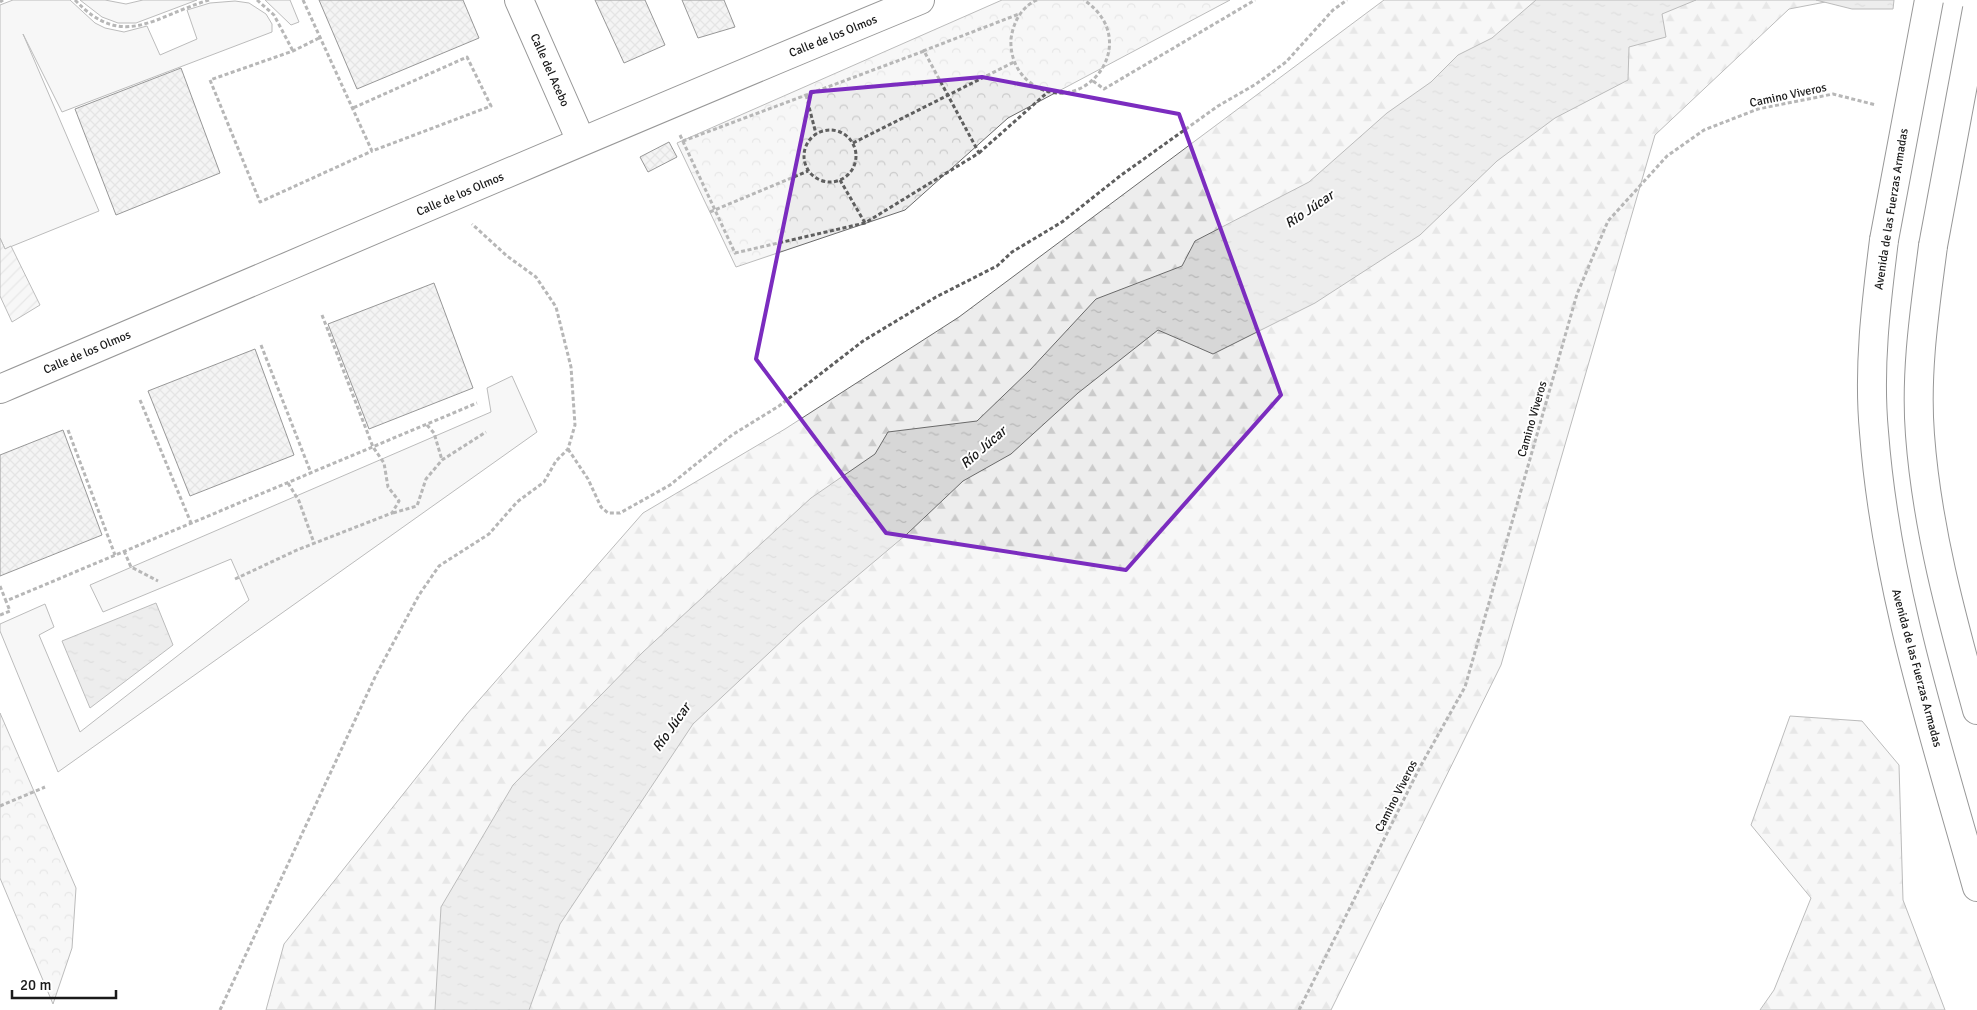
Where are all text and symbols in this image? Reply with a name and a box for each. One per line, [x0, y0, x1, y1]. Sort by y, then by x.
street label: Calle de los Olmos [787, 12, 879, 61]
street label: Calle del Acebo [527, 31, 572, 109]
street label: Camino Viveros [1748, 80, 1828, 111]
street label: Avenida de las Fuerzas Armadas [1871, 127, 1912, 291]
street label: Calle de los Olmos [414, 169, 506, 220]
water label: Río Júcar [1282, 186, 1338, 232]
street label: Calle de los Olmos [41, 327, 133, 378]
street label: Camino Viveros [1514, 379, 1551, 459]
water label: Río Júcar [957, 422, 1011, 472]
street label: Avenida de las Fuerzas Armadas [1888, 587, 1945, 749]
water label: Río Júcar [649, 698, 695, 755]
street label: Camino Viveros [1372, 758, 1421, 835]
scale bar [12, 968, 116, 1000]
text: 20 m [20, 976, 51, 994]

